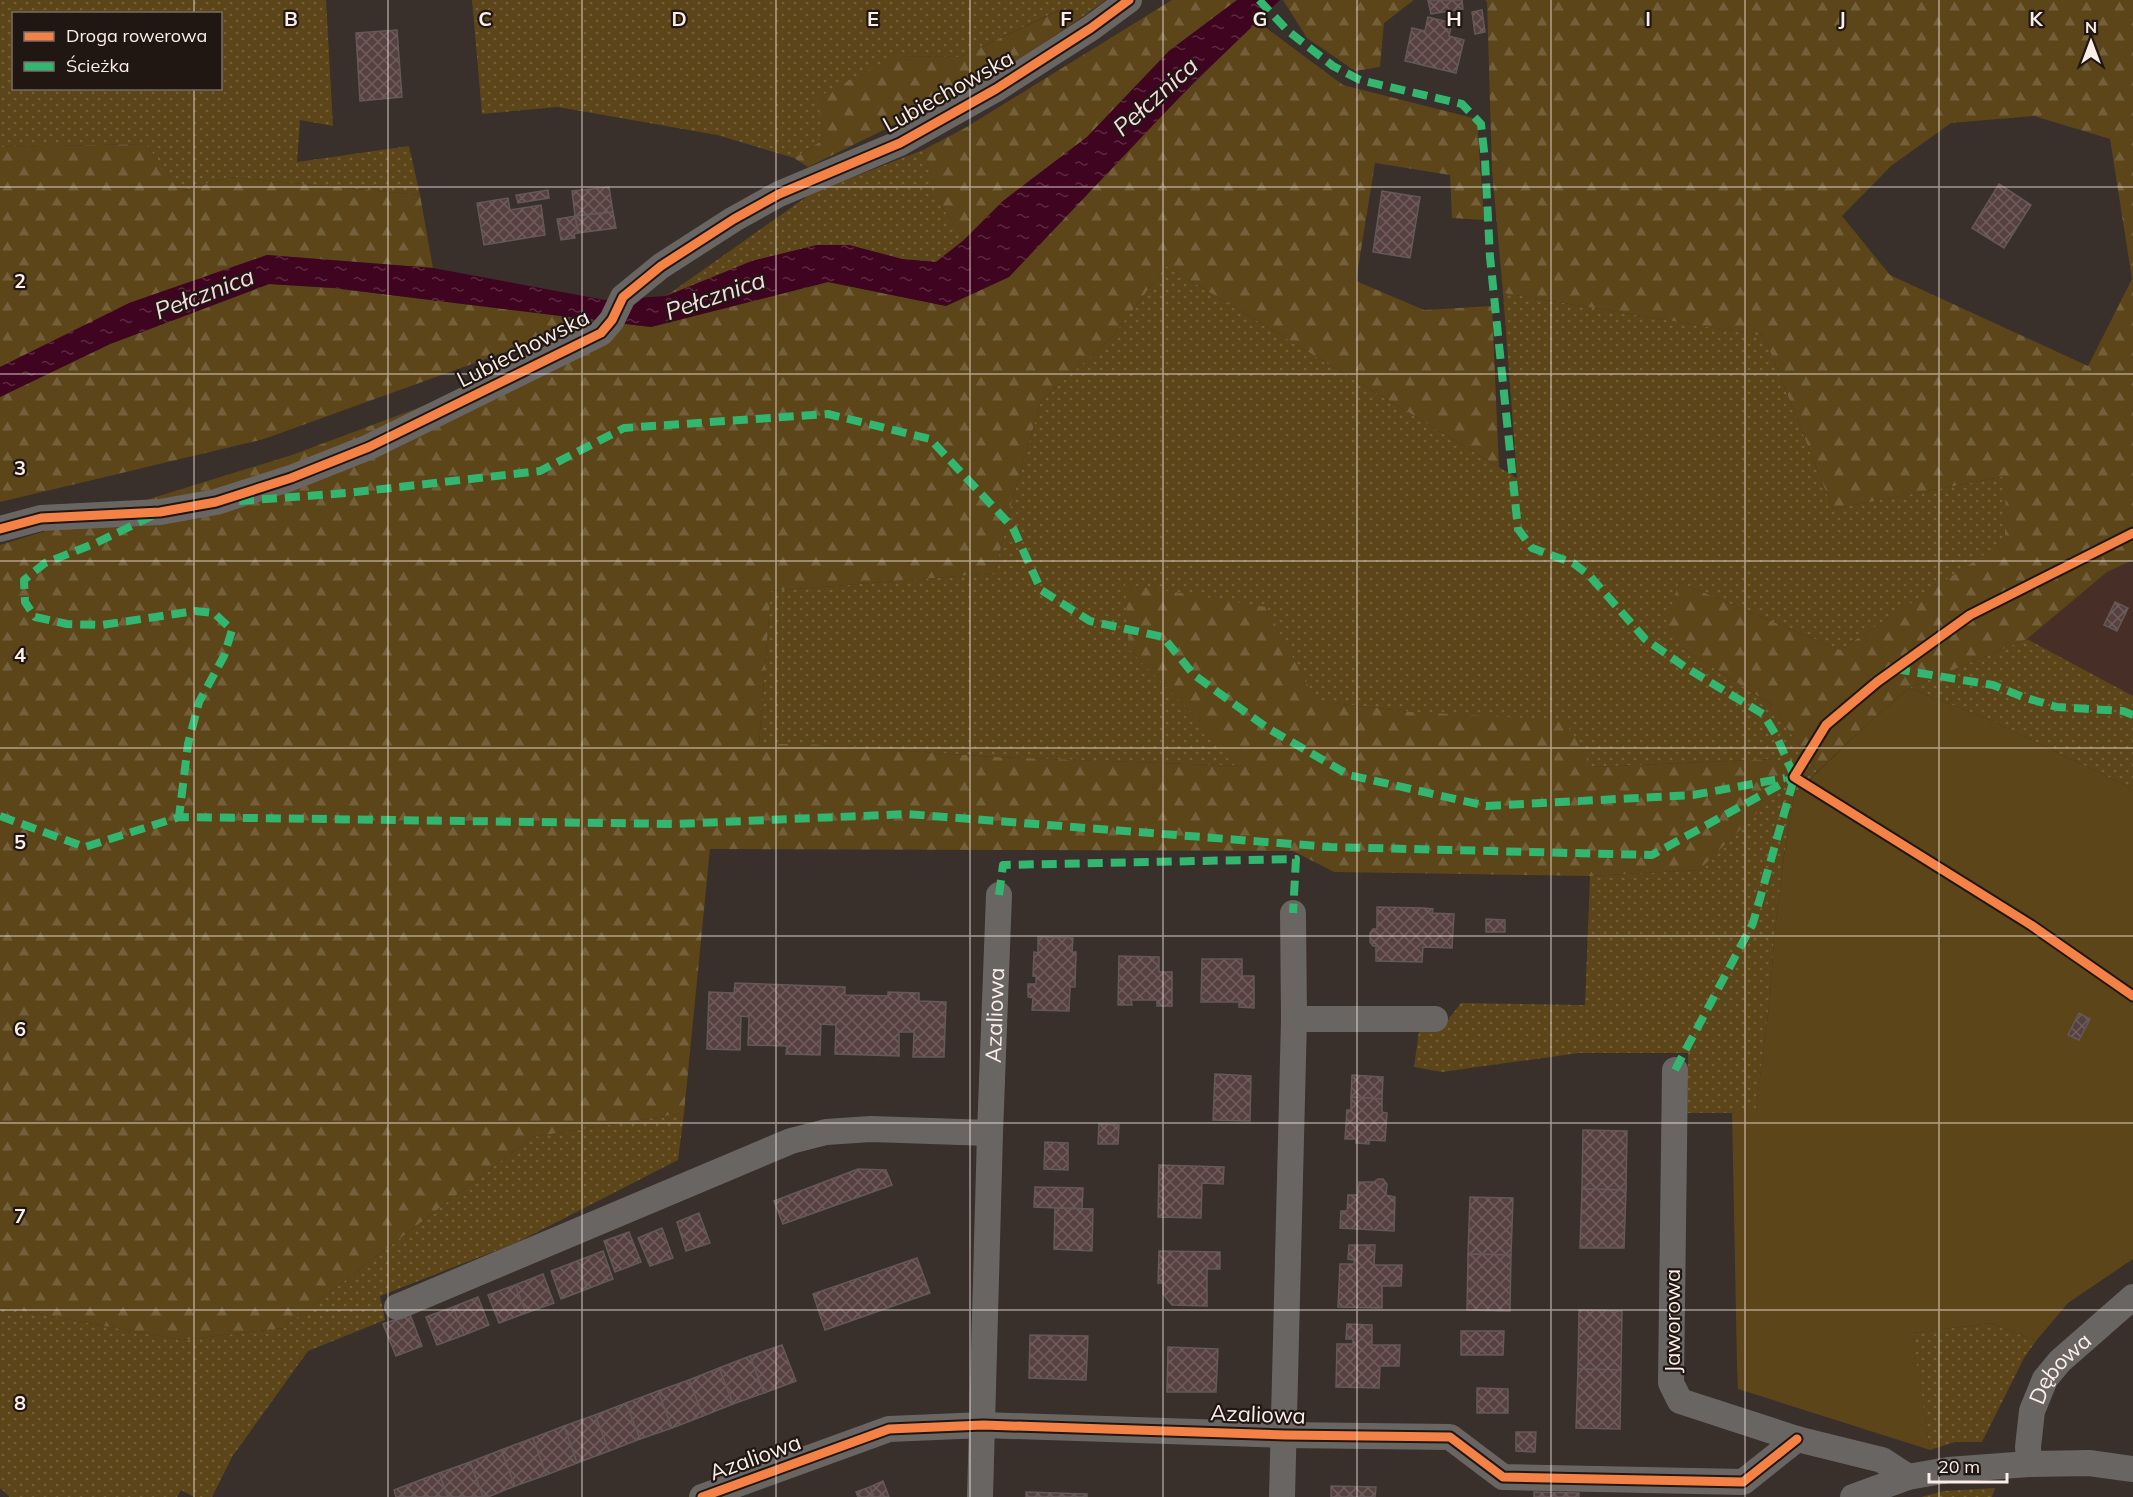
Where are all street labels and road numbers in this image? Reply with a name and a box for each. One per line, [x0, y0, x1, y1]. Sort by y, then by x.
street label: Lubiechowska [878, 44, 1018, 138]
street label: Lubiechowska [452, 303, 594, 393]
street label: Azaliowa [979, 967, 1010, 1064]
street label: Jaworowa [1658, 1269, 1686, 1373]
street label: Dębowa [2022, 1326, 2097, 1408]
street label: Azaliowa [1210, 1398, 1306, 1430]
street label: Azaliowa [705, 1427, 805, 1487]

